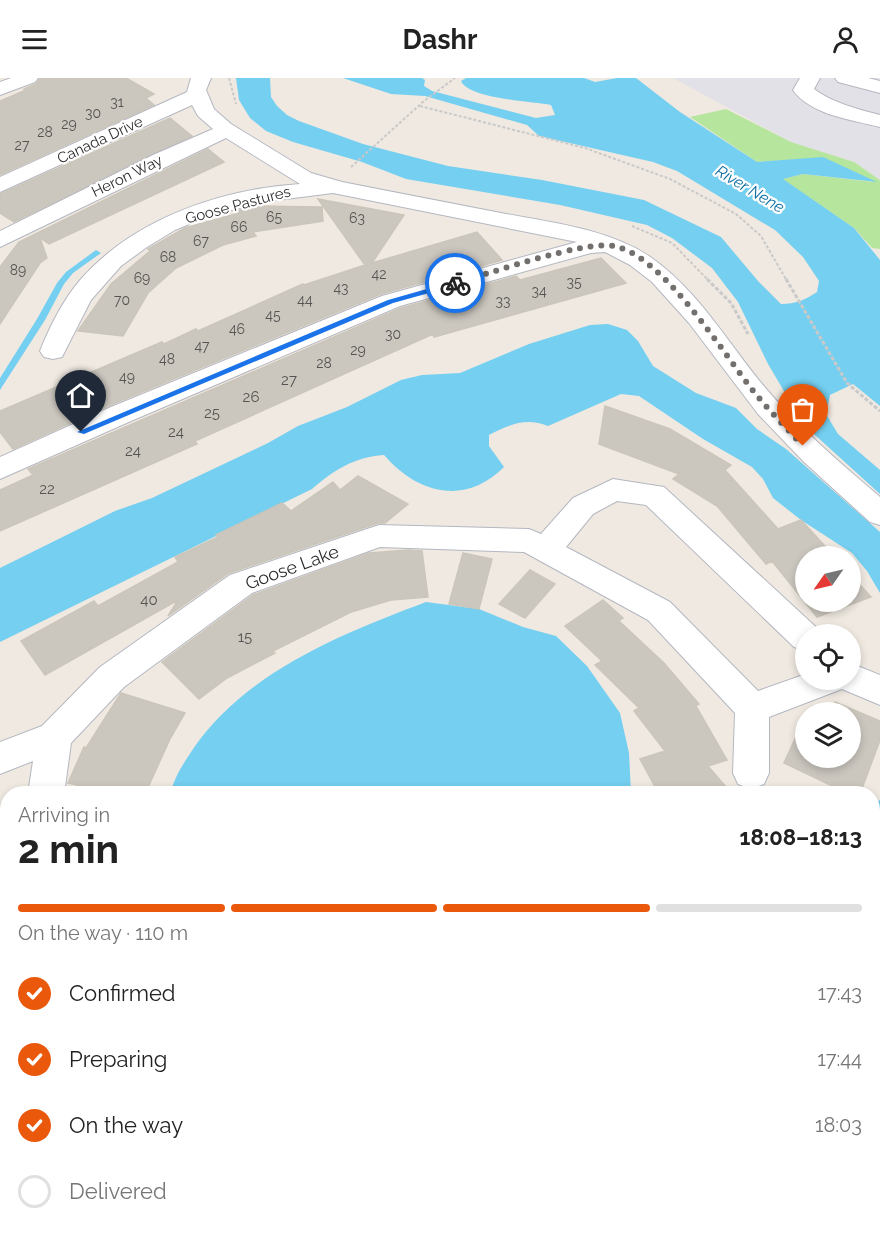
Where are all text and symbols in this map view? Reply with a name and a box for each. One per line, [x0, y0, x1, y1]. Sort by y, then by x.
icon: menu [18, 23, 51, 56]
icon: person [829, 23, 862, 56]
text: Dashr [403, 24, 477, 55]
house number: 31 [110, 94, 124, 110]
house number: 30 [85, 105, 101, 121]
street label: Canada Drive [54, 112, 146, 168]
house number: 29 [61, 116, 77, 132]
house number: 28 [37, 124, 53, 140]
house number: 27 [15, 137, 30, 153]
street label: Heron Way [89, 151, 165, 201]
water label: River Nene [712, 161, 788, 217]
street label: Goose Pastures [183, 182, 293, 228]
house number: 65 [266, 209, 282, 225]
house number: 63 [349, 210, 365, 226]
house number: 66 [231, 219, 247, 235]
house number: 67 [193, 233, 209, 249]
house number: 68 [160, 249, 176, 265]
courier [425, 253, 485, 313]
house number: 89 [10, 262, 26, 278]
house number: 42 [372, 266, 386, 282]
icon: bike [439, 267, 472, 300]
house number: 69 [134, 270, 150, 286]
house number: 35 [566, 274, 582, 290]
house number: 43 [333, 280, 349, 296]
house number: 34 [531, 283, 547, 299]
house number: 70 [114, 292, 130, 308]
house number: 44 [297, 292, 313, 308]
house number: 33 [496, 293, 510, 309]
house number: 45 [265, 307, 281, 323]
house number: 46 [229, 321, 245, 337]
house number: 30 [385, 326, 401, 342]
house number: 47 [194, 338, 210, 354]
house number: 29 [350, 342, 366, 358]
house number: 48 [159, 351, 175, 367]
house number: 28 [316, 355, 332, 371]
house number: 49 [119, 369, 135, 385]
pin [55, 370, 106, 432]
house number: 27 [281, 371, 297, 389]
icon: home [64, 379, 97, 412]
pin [777, 384, 828, 446]
house number: 26 [243, 388, 259, 406]
icon: bag [786, 393, 819, 426]
house number: 25 [204, 404, 220, 422]
house number: 24 [168, 423, 184, 441]
house number: 24 [125, 442, 141, 460]
house number: 22 [39, 480, 55, 498]
street label: Goose Lake [242, 540, 342, 594]
north arrow [795, 546, 861, 612]
map controls [795, 546, 861, 768]
house number: 40 [140, 591, 158, 609]
button: locate [795, 624, 861, 690]
house number: 15 [238, 628, 252, 646]
button: layers [795, 702, 861, 768]
text: Arriving in [18, 803, 110, 827]
text: 18:08–18:13 [740, 824, 862, 850]
text: 2 min [18, 826, 119, 872]
text: On the way · 110 m [18, 921, 188, 945]
icon: check [18, 977, 51, 1010]
text: Confirmed [69, 980, 176, 1006]
text: 17:43 [817, 981, 862, 1005]
icon: check [18, 1043, 51, 1076]
text: Preparing [69, 1046, 167, 1072]
text: 17:44 [817, 1047, 862, 1071]
icon: check [18, 1109, 51, 1142]
text: On the way [69, 1112, 183, 1138]
text: 18:03 [815, 1113, 862, 1137]
text: Delivered [69, 1178, 167, 1204]

